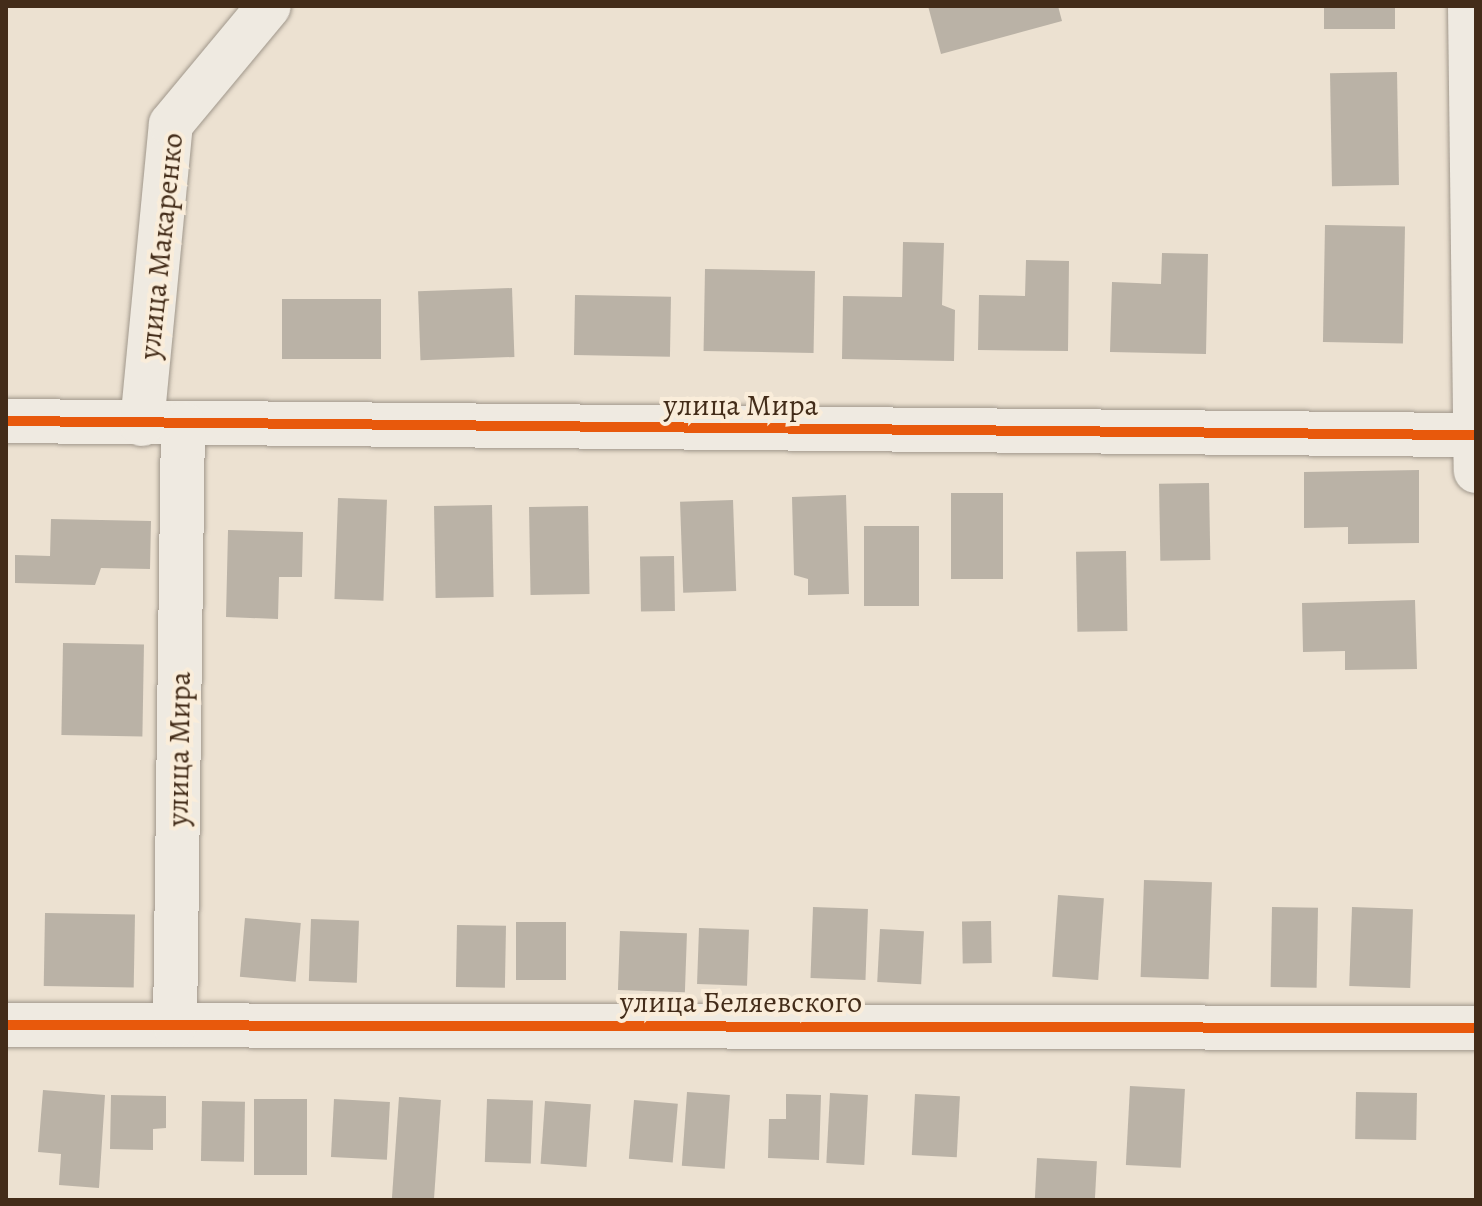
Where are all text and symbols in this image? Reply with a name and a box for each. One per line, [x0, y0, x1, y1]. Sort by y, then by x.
street label: улица Макаренко [131, 131, 191, 361]
street label: улица Мира [664, 387, 818, 423]
street label: улица Мира [160, 671, 198, 827]
street label: улица Беляевского [620, 984, 862, 1020]

